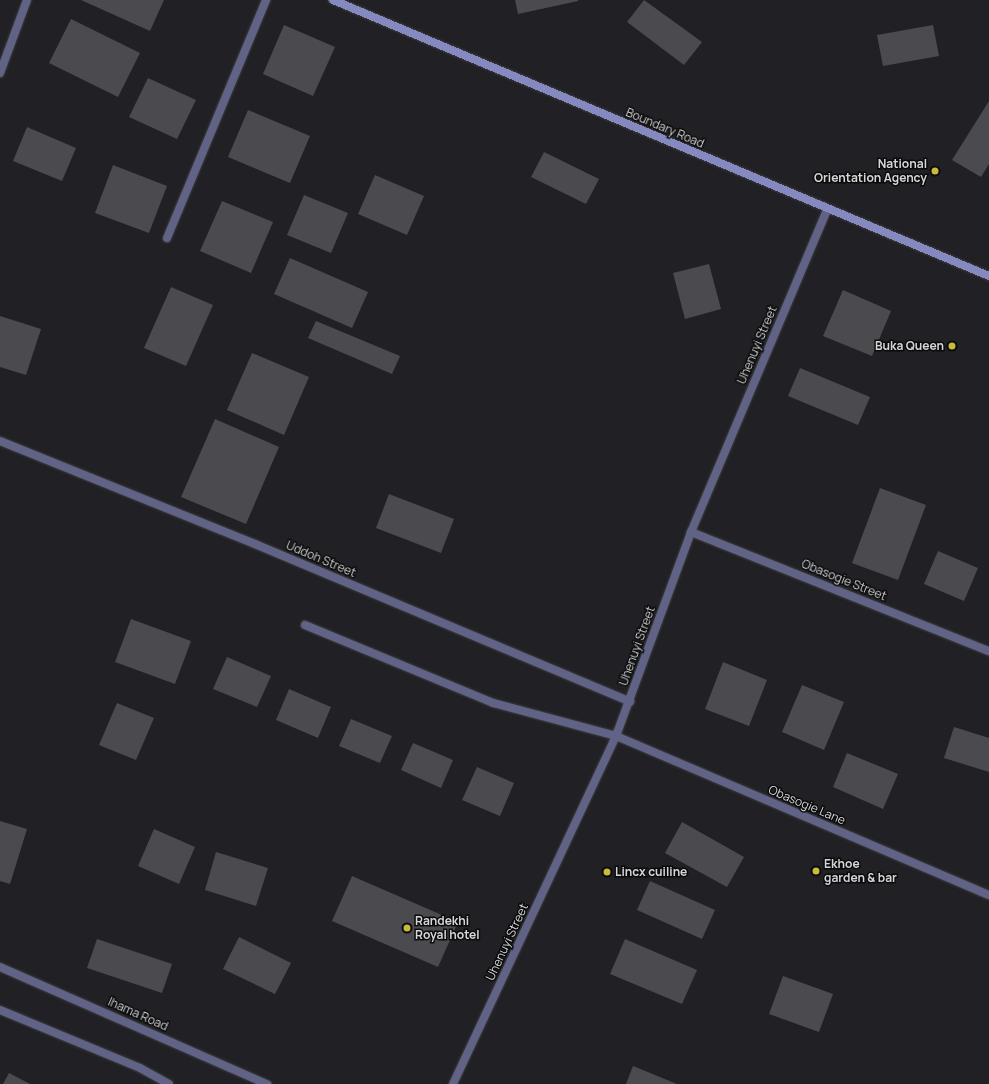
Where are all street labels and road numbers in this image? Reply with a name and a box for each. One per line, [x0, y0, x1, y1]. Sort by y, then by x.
street label: Boundary Road [624, 105, 706, 151]
street label: Uhenuyi Street [734, 304, 780, 386]
street label: Uddoh Street [284, 538, 358, 580]
street label: Obasogie Street [799, 556, 889, 604]
street label: Uhenuyi Street [616, 604, 658, 688]
street label: Obasogie Lane [766, 782, 848, 828]
street label: Uhenuyi Street [483, 901, 531, 983]
street label: Ihama Road [106, 994, 170, 1034]

